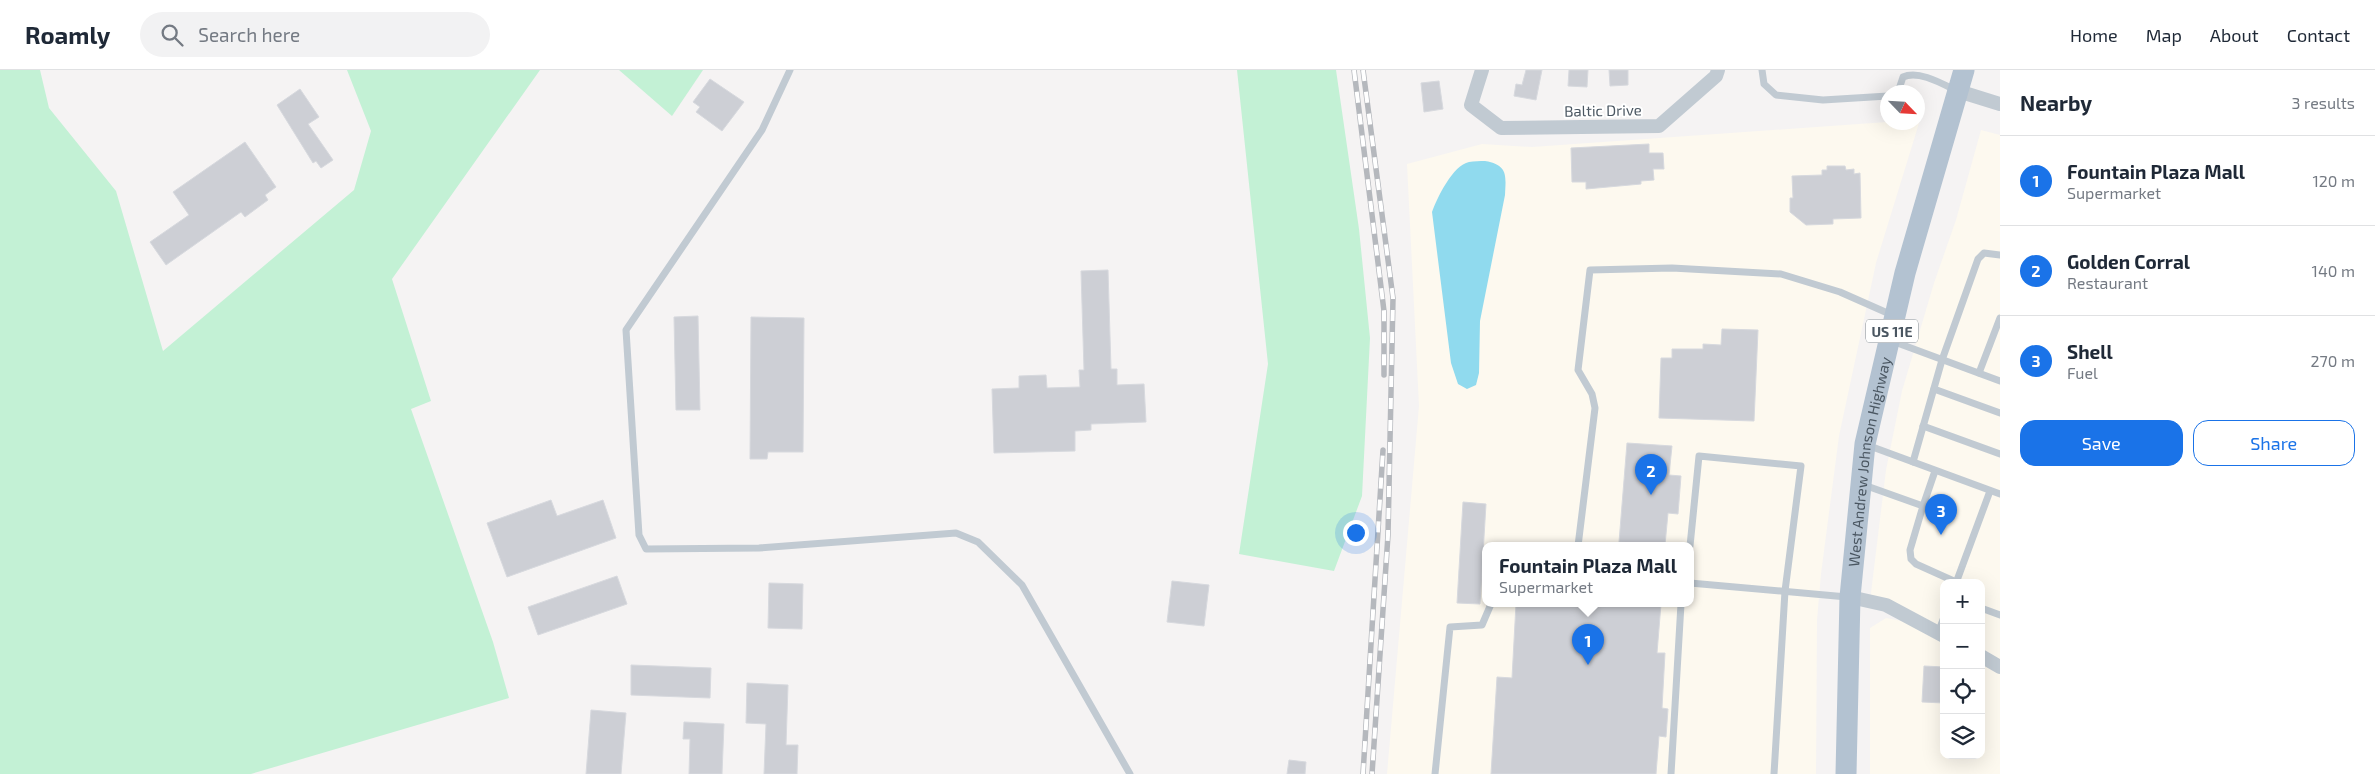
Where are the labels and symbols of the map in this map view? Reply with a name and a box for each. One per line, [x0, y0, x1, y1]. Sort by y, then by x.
north arrow [1880, 85, 1925, 130]
street label: Baltic Drive [1564, 100, 1642, 120]
road number: US 11E [1866, 320, 1918, 342]
street label: West Andrew Johnson Highway [1844, 355, 1894, 567]
pin: 2 [1635, 454, 1667, 495]
pin: 3 [1925, 494, 1957, 535]
your location [1343, 520, 1369, 546]
pin: 1 [1572, 624, 1604, 665]

